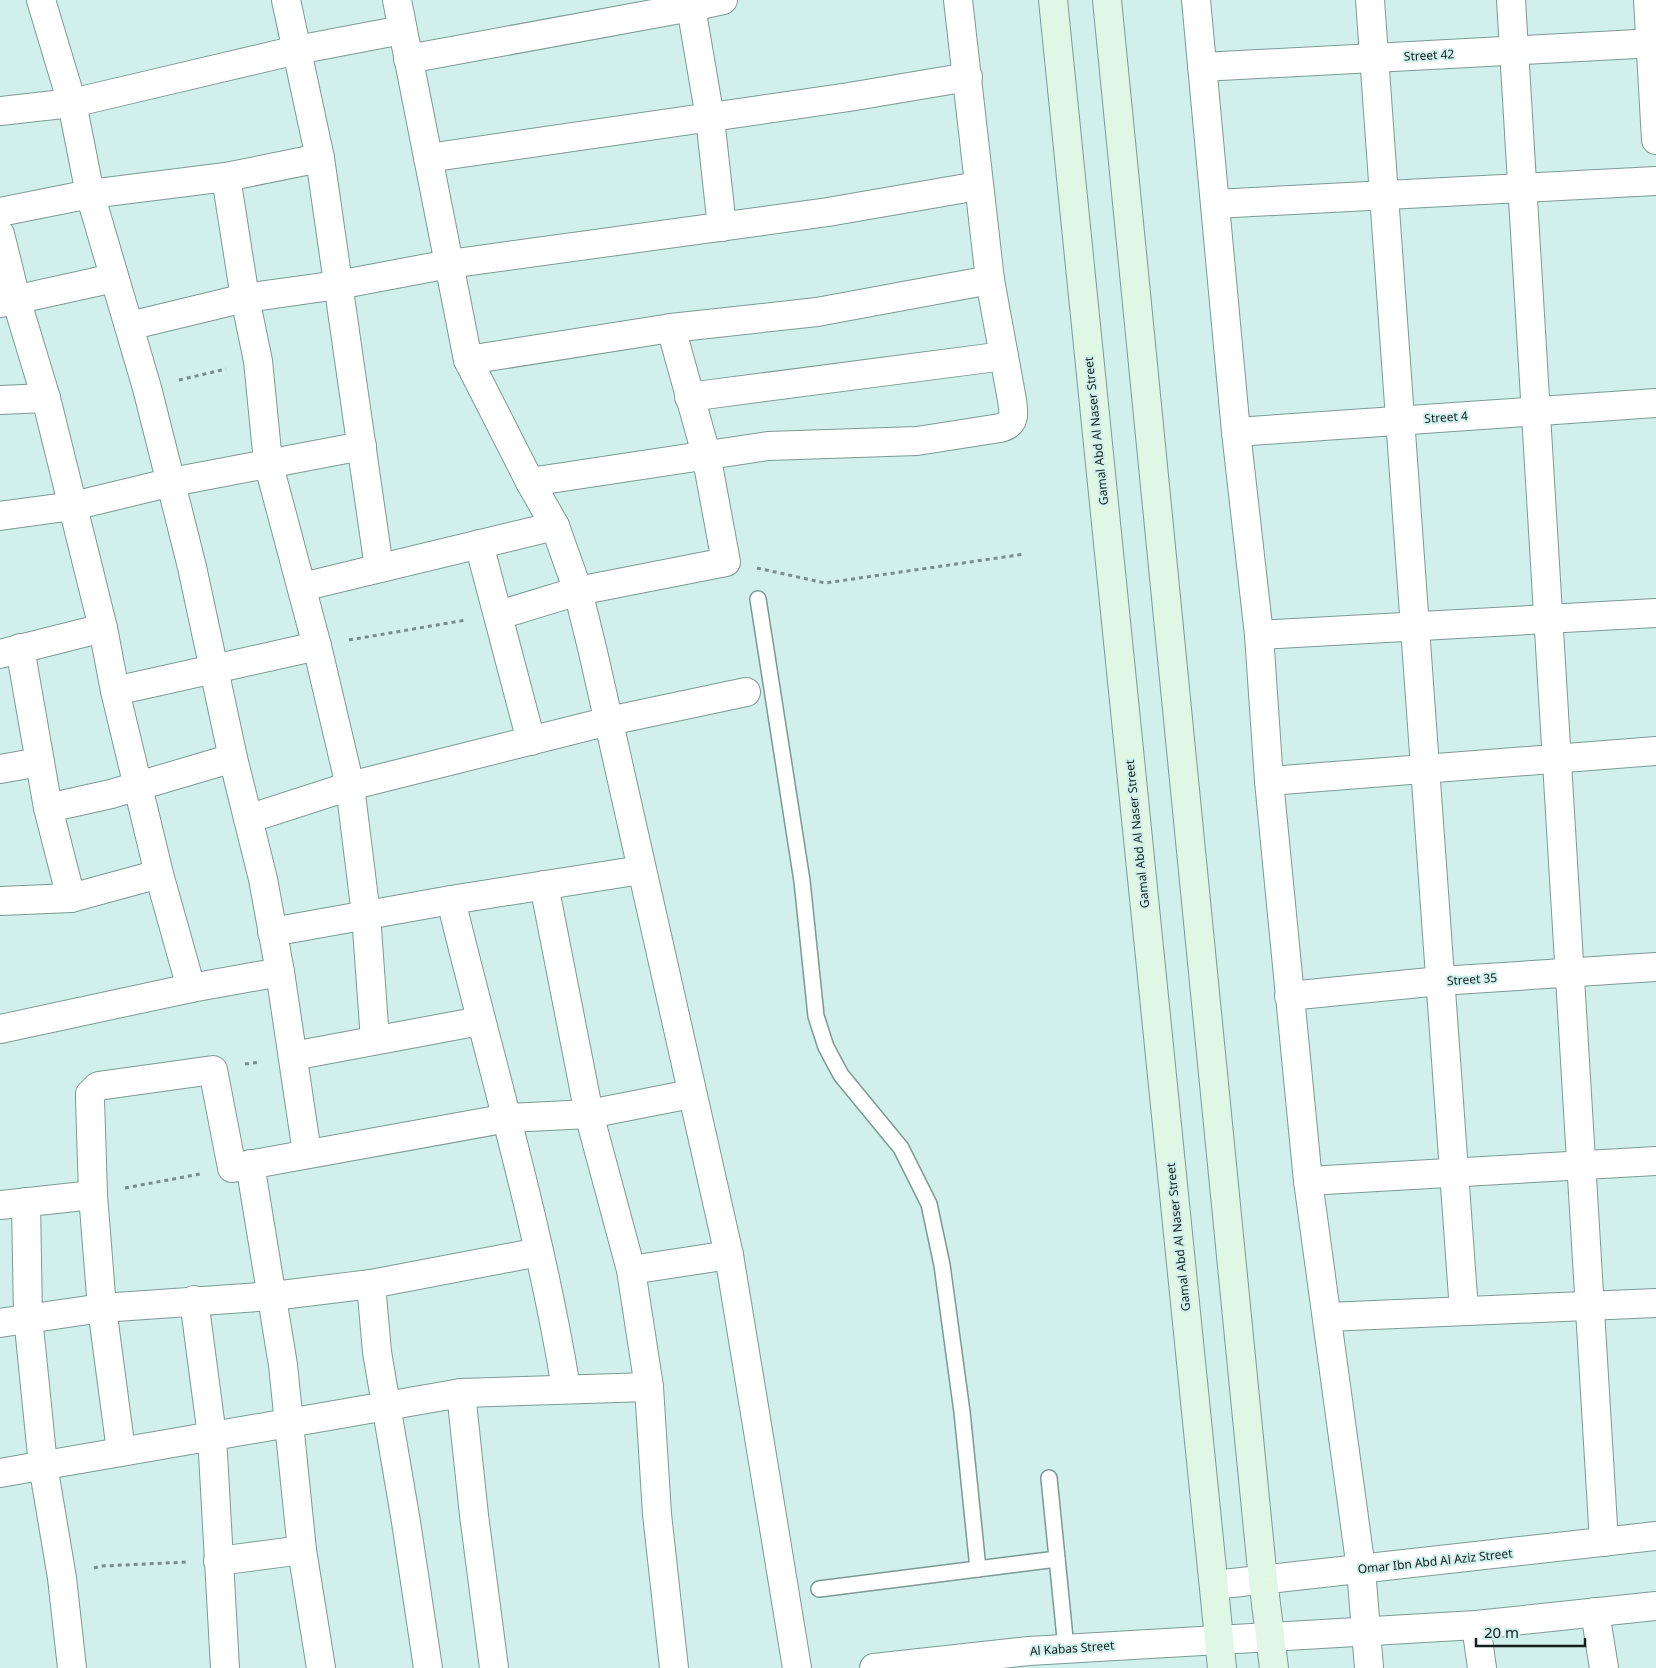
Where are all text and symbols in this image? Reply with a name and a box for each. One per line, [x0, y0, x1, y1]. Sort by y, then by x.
street label: Street 42 [1403, 45, 1455, 65]
street label: Gamal Abd Al Naser Street [1080, 355, 1112, 506]
street label: Street 4 [1424, 407, 1468, 427]
street label: Gamal Abd Al Naser Street [1121, 758, 1153, 909]
street label: Street 35 [1446, 969, 1498, 989]
street label: Gamal Abd Al Naser Street [1162, 1161, 1194, 1312]
street label: Omar Ibn Abd Al Aziz Street [1357, 1544, 1514, 1578]
scale bar [1476, 1616, 1585, 1648]
text: 20 m [1484, 1622, 1519, 1642]
street label: Al Kabas Street [1029, 1637, 1115, 1659]

